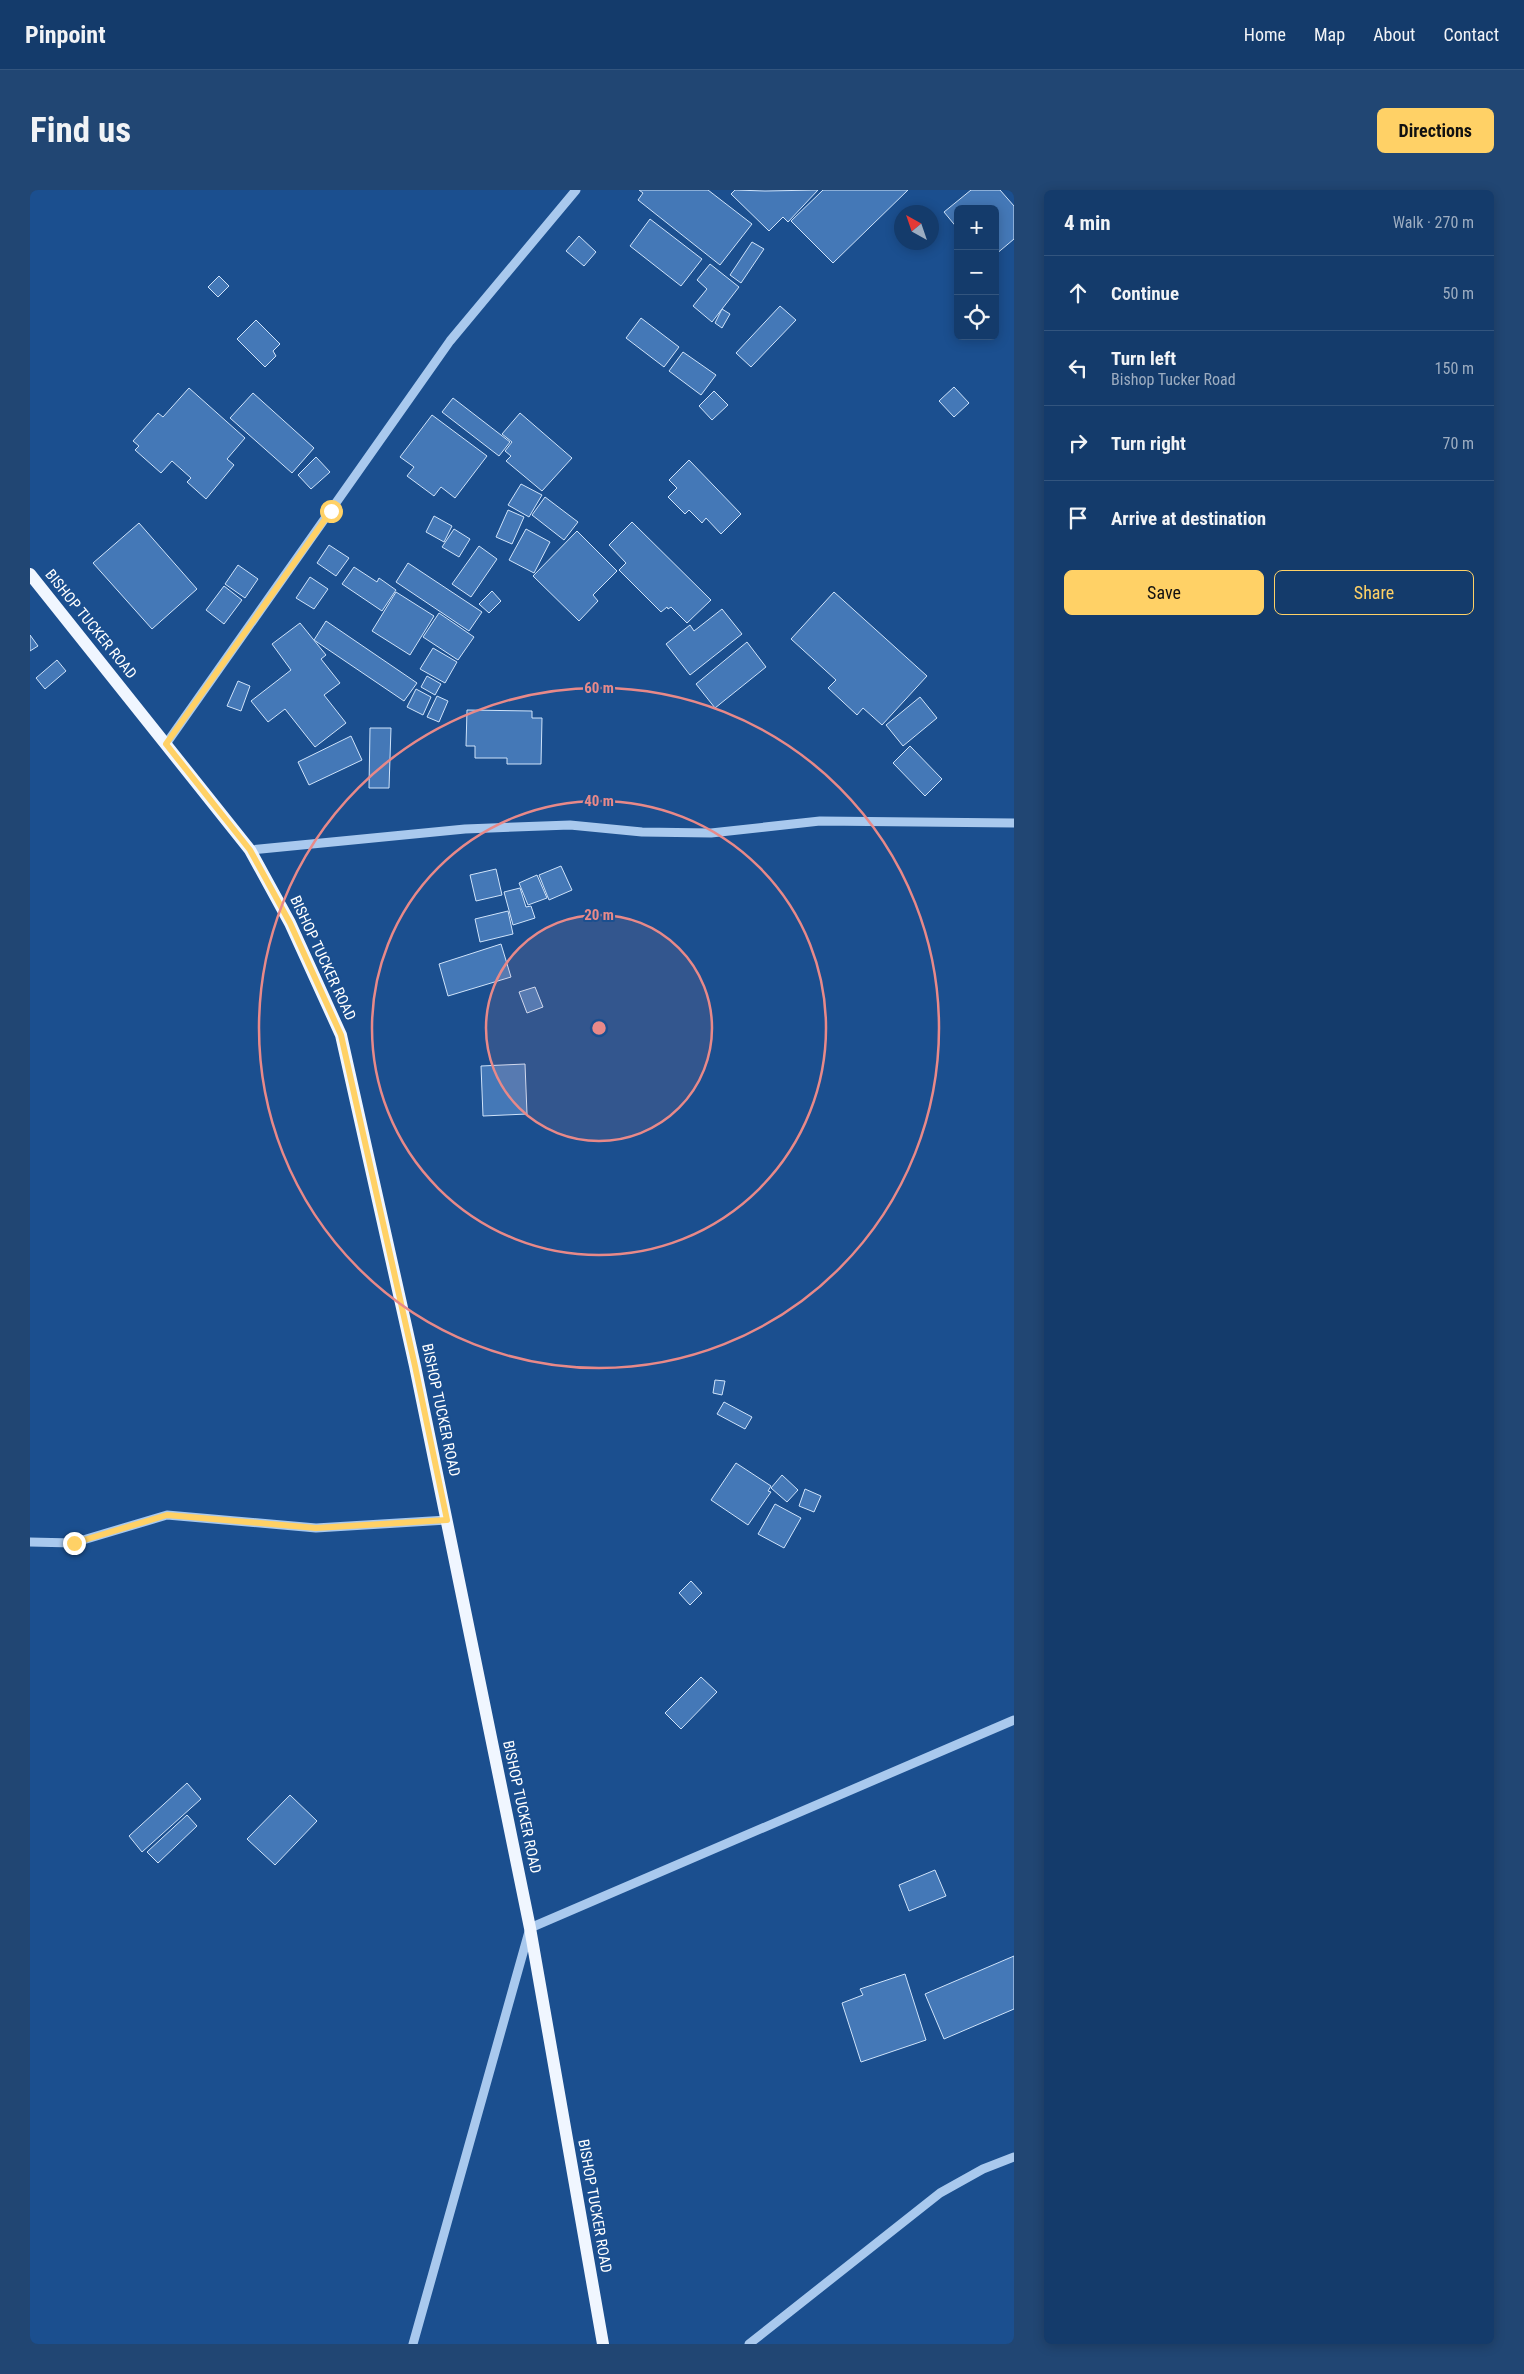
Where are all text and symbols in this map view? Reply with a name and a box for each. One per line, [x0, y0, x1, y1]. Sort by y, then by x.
text: Pinpoint [25, 21, 106, 49]
text: Home [1244, 24, 1286, 45]
text: Map [1314, 24, 1345, 45]
text: About [1373, 24, 1415, 45]
text: Contact [1443, 24, 1499, 45]
button: Directions [1377, 108, 1494, 153]
text: Find us [30, 110, 131, 151]
north arrow [894, 205, 939, 250]
map controls [954, 205, 999, 340]
button: + [954, 205, 999, 250]
text: 4 min [1064, 211, 1111, 235]
text: Walk · 270 m [1393, 213, 1474, 232]
button: − [954, 250, 999, 295]
icon: ahead [1064, 279, 1092, 307]
text: Continue [1111, 282, 1179, 305]
text: 50 m [1442, 284, 1474, 303]
button: locate [954, 295, 999, 340]
text: Turn left [1111, 347, 1176, 370]
icon: left [1064, 354, 1092, 382]
text: 150 m [1435, 359, 1474, 378]
text: Bishop Tucker Road [1111, 370, 1236, 389]
icon: right [1064, 429, 1092, 457]
text: Turn right [1111, 432, 1186, 455]
text: 70 m [1442, 434, 1474, 453]
route start [320, 500, 343, 523]
icon: arrive [1064, 504, 1092, 532]
text: Arrive at destination [1111, 507, 1266, 530]
street label: BISHOP TUCKER ROAD [41, 566, 141, 682]
button: Save [1064, 570, 1264, 615]
button: Share [1274, 570, 1474, 615]
text: 60 m [584, 679, 614, 697]
text: 40 m [584, 792, 614, 810]
street label: BISHOP TUCKER ROAD [286, 893, 360, 1023]
text: 20 m [584, 906, 614, 924]
centre of rings [590, 1019, 608, 1037]
street label: BISHOP TUCKER ROAD [418, 1342, 464, 1478]
route end [63, 1532, 86, 1555]
street label: BISHOP TUCKER ROAD [499, 1739, 545, 1875]
street label: BISHOP TUCKER ROAD [574, 2138, 616, 2274]

